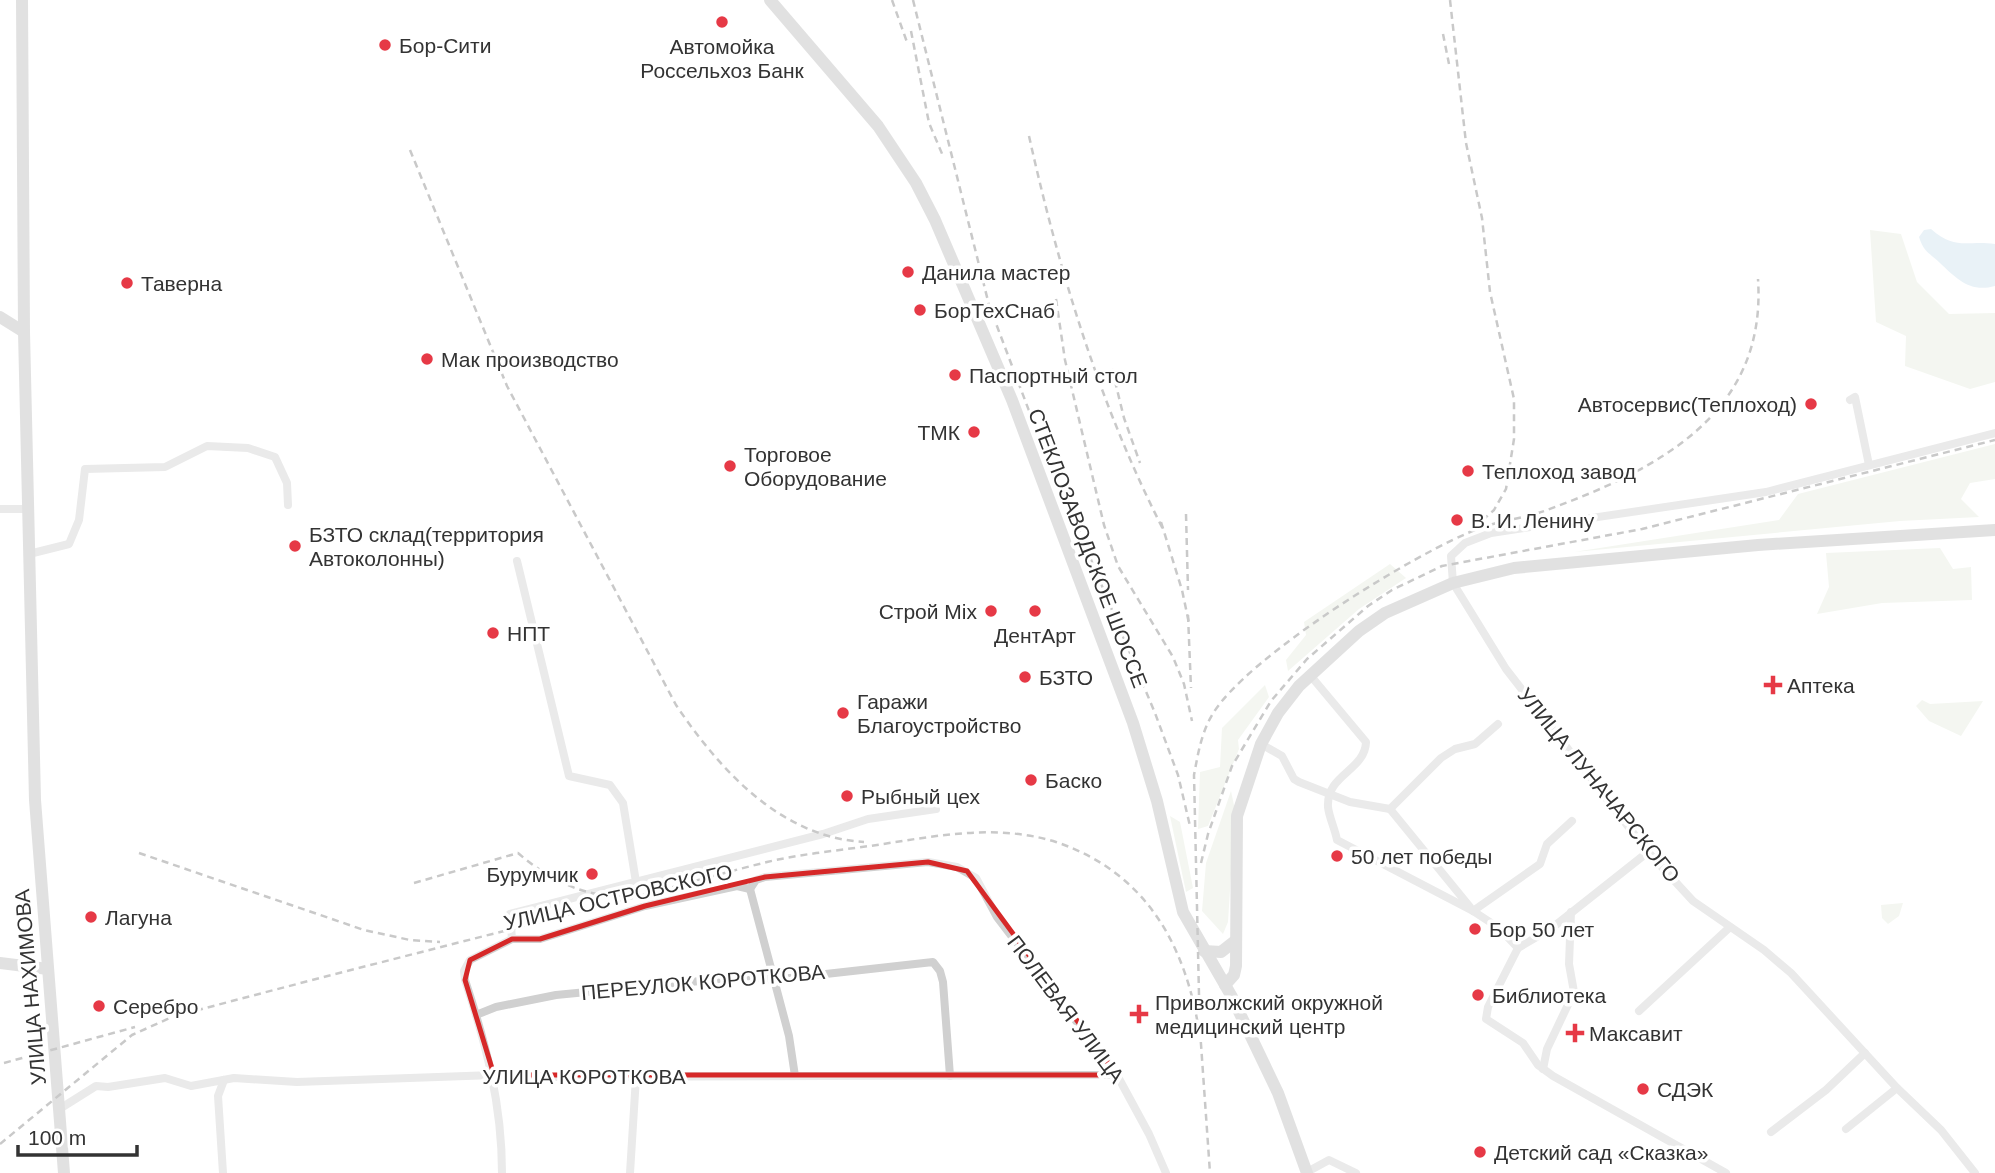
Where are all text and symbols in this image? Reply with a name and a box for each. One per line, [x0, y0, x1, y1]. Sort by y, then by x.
marker: Автомойка Россельхоз Банк [714, 14, 730, 30]
place label: Бор-Сити [399, 34, 491, 57]
place label: Автомойка Россельхоз Банк [640, 35, 804, 82]
marker: Бор-Сити [377, 37, 393, 53]
place label: Данила мастер [922, 261, 1070, 284]
marker: Данила мастер [900, 264, 916, 280]
place label: Таверна [141, 272, 222, 295]
marker: Таверна [119, 275, 135, 291]
place label: БорТехСнаб [934, 299, 1055, 322]
marker: БорТехСнаб [912, 302, 928, 318]
place label: Мак производство [441, 348, 619, 371]
marker: Мак производство [419, 351, 435, 367]
place label: Паспортный стол [969, 364, 1138, 387]
marker: Паспортный стол [947, 367, 963, 383]
place label: Автосервис(Теплоход) [1578, 393, 1797, 416]
marker: Автосервис(Теплоход) [1803, 396, 1819, 412]
street label: СТЕКЛОЗАВОДСКОЕ ШОССЕ [1024, 405, 1152, 691]
place label: ТМК [917, 421, 961, 444]
marker: ТМК [966, 424, 982, 440]
place label: Торговое Оборудование [744, 443, 887, 490]
marker: Торговое Оборудование [722, 458, 738, 474]
place label: Теплоход завод [1482, 460, 1636, 483]
marker: Теплоход завод [1460, 463, 1476, 479]
place label: В. И. Ленину [1471, 509, 1595, 532]
marker: В. И. Ленину [1449, 512, 1465, 528]
place label: БЗТО склад(территория Автоколонны) [309, 523, 544, 570]
marker: БЗТО склад(территория Автоколонны) [287, 538, 303, 554]
place label: Строй Mix [879, 600, 977, 623]
marker: Строй Mix [983, 603, 999, 619]
marker: ДентАрт [1027, 603, 1043, 619]
place label: НПТ [507, 622, 550, 645]
place label: ДентАрт [994, 624, 1076, 647]
marker: НПТ [485, 625, 501, 641]
place label: БЗТО [1039, 666, 1093, 689]
marker: БЗТО [1017, 669, 1033, 685]
place label: Аптека [1787, 674, 1855, 697]
marker: Аптека [1765, 677, 1781, 693]
street label: УЛИЦА ЛУНАЧАРСКОГО [1513, 683, 1685, 887]
place label: Гаражи Благоустройство [857, 690, 1021, 737]
marker: Гаражи Благоустройство [835, 705, 851, 721]
place label: Баско [1045, 769, 1102, 792]
marker: Баско [1023, 772, 1039, 788]
place label: Рыбный цех [861, 785, 980, 808]
marker: Рыбный цех [839, 788, 855, 804]
place label: 50 лет победы [1351, 845, 1492, 868]
marker: 50 лет победы [1329, 848, 1345, 864]
street label: УЛИЦА ОСТРОВСКОГО [502, 860, 734, 934]
place label: Бурумчик [486, 863, 579, 886]
marker: Бурумчик [584, 866, 600, 882]
street label: УЛИЦА НАХИМОВА [10, 888, 50, 1086]
place label: Лагуна [105, 906, 172, 929]
marker: Лагуна [83, 909, 99, 925]
place label: Бор 50 лет [1489, 918, 1594, 941]
marker: Бор 50 лет [1467, 921, 1483, 937]
street label: ПОЛЕВАЯ УЛИЦА [1003, 931, 1129, 1087]
street label: ПЕРЕУЛОК КОРОТКОВА [580, 960, 826, 1004]
place label: Библиотека [1492, 984, 1607, 1007]
marker: Библиотека [1470, 987, 1486, 1003]
place label: Приволжский окружной медицинский центр [1155, 991, 1383, 1038]
place label: Серебро [113, 995, 198, 1018]
marker: Серебро [91, 998, 107, 1014]
marker: Приволжский окружной медицинский центр [1129, 1004, 1149, 1024]
place label: Максавит [1589, 1022, 1683, 1045]
marker: Максавит [1567, 1025, 1583, 1041]
street label: УЛИЦА КОРОТКОВА [482, 1065, 686, 1088]
place label: СДЭК [1657, 1078, 1714, 1101]
marker: СДЭК [1635, 1081, 1651, 1097]
scale bar [18, 1114, 136, 1158]
text: 100 m [28, 1126, 86, 1149]
place label: Детский сад «Сказка» [1494, 1141, 1708, 1164]
marker: Детский сад «Сказка» [1472, 1144, 1488, 1160]

